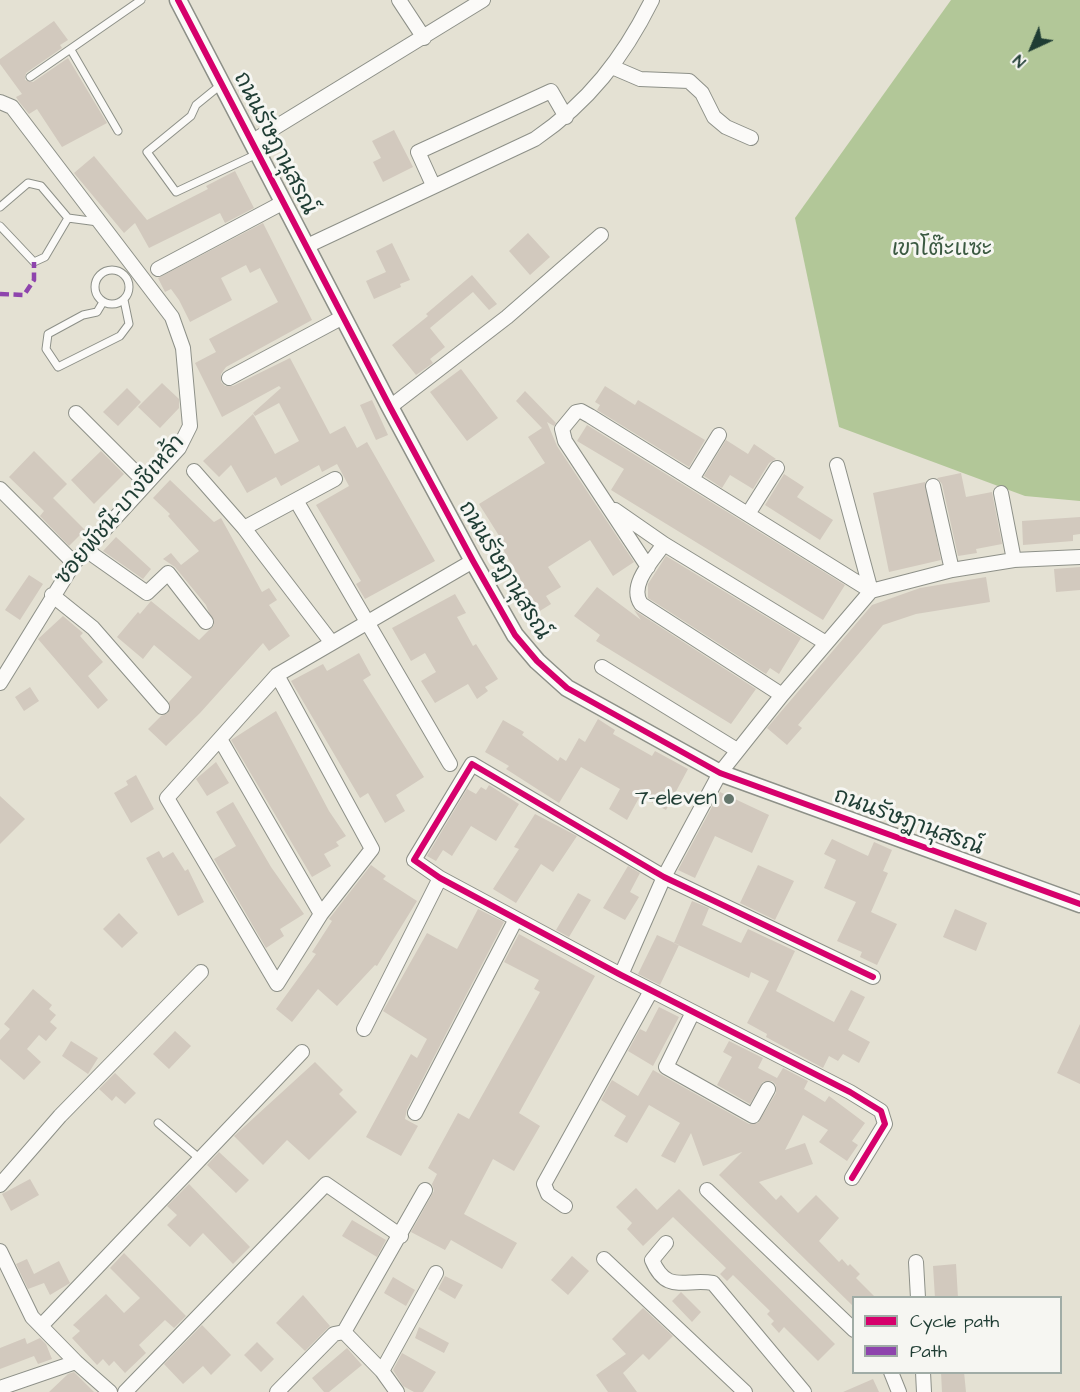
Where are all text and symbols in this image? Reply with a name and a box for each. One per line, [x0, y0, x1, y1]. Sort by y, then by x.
north arrow [1002, 18, 1062, 78]
text: N [1008, 50, 1031, 72]
street label: ถนนรัษฎานุสรณ์ [227, 68, 321, 220]
park label: เขาโต๊ะแซะ [892, 237, 992, 263]
street label: ซอยพัชนี-บางชีเหล้า [51, 431, 191, 591]
street label: ถนนรัษฎานุสรณ์ [451, 497, 555, 645]
street label: ถนนรัษฎานุสรณ์ [830, 784, 986, 862]
place label: 7-eleven [635, 786, 717, 812]
marker: 7-eleven [722, 792, 736, 806]
legend [852, 1296, 1062, 1374]
text: Cycle path [910, 1309, 999, 1334]
text: Path [910, 1339, 947, 1364]

